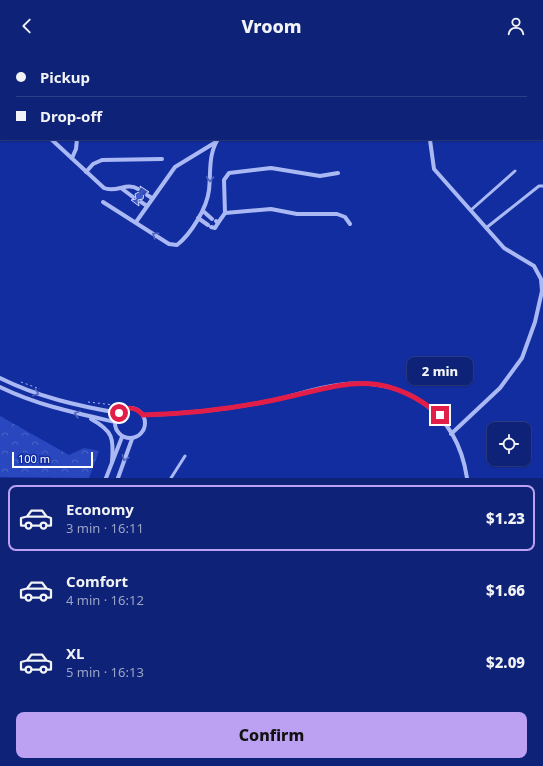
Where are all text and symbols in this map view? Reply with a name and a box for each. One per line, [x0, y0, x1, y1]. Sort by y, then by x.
text: Vroom [241, 14, 302, 38]
icon: back [16, 15, 38, 37]
icon: person [505, 15, 527, 37]
text: Pickup [40, 67, 90, 87]
text: Drop-off [40, 106, 102, 126]
one-way arrow [205, 176, 214, 182]
one-way arrow [152, 232, 159, 240]
callout: 2 min [407, 357, 473, 385]
text: 2 min [422, 362, 458, 380]
one-way arrow [33, 389, 40, 397]
route start [110, 404, 128, 422]
route end [431, 406, 449, 424]
one-way arrow [73, 410, 80, 419]
map controls [487, 422, 531, 466]
button: locate [487, 422, 531, 466]
scale bar [12, 450, 93, 469]
text: 100 m [18, 451, 50, 466]
one-way arrow [122, 455, 130, 462]
text: Economy [66, 499, 134, 519]
icon: car [18, 500, 54, 536]
text: $1.23 [486, 508, 525, 528]
text: 3 min · 16:11 [66, 519, 144, 537]
text: Comfort [66, 571, 128, 591]
icon: car [18, 572, 54, 608]
text: $1.66 [486, 580, 525, 600]
text: 4 min · 16:12 [66, 591, 144, 609]
text: XL [66, 643, 84, 663]
icon: car [18, 644, 54, 680]
text: $2.09 [486, 652, 525, 672]
text: 5 min · 16:13 [66, 663, 144, 681]
button: Confirm [16, 712, 527, 758]

